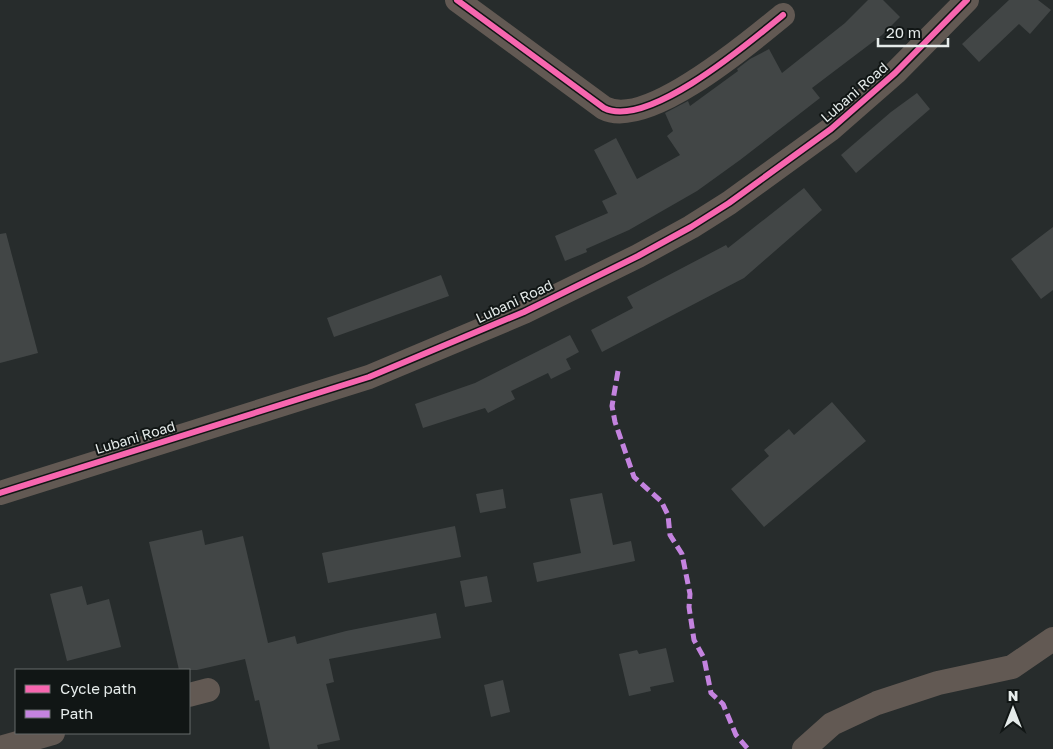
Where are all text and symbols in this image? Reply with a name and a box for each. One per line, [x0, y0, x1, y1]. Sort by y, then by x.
scale bar [878, 15, 948, 47]
text: 20 m [886, 23, 921, 41]
street label: Lubani Road [817, 58, 891, 126]
street label: Lubani Road [473, 276, 555, 326]
street label: Lubani Road [93, 417, 177, 457]
legend [15, 669, 190, 734]
text: Cycle path [60, 679, 136, 697]
north arrow [988, 684, 1038, 734]
text: N [1008, 687, 1018, 704]
text: Path [60, 704, 93, 722]

